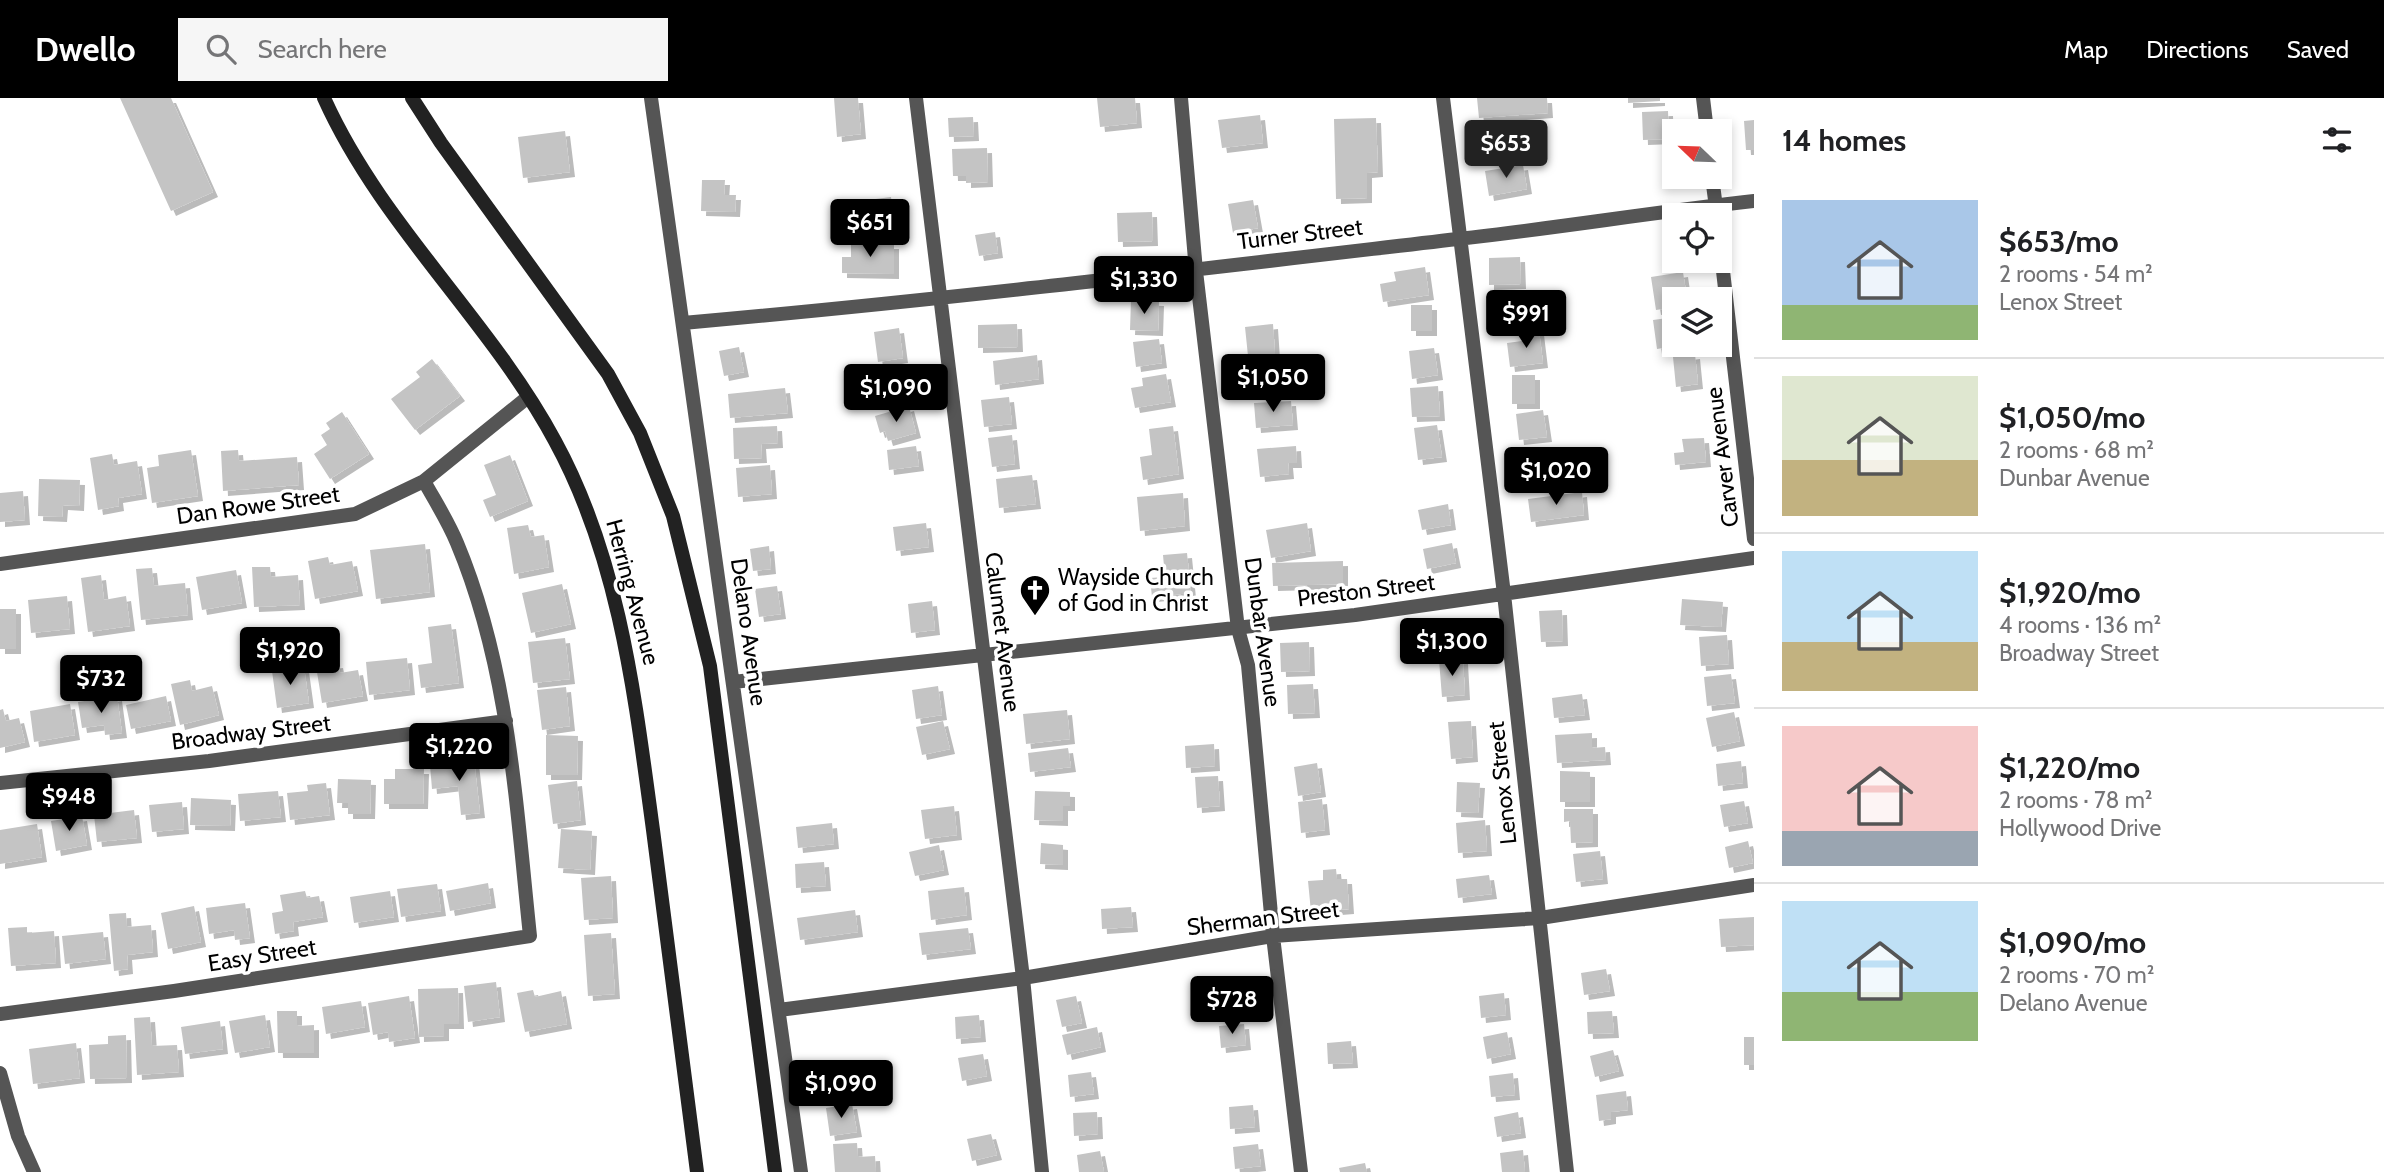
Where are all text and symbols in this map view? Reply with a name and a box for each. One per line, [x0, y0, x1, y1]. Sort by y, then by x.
search box [178, 18, 668, 81]
text: Dwello [35, 29, 136, 69]
icon: search [202, 30, 240, 68]
text: Search here [258, 33, 387, 65]
text: Map [2064, 35, 2108, 64]
text: Directions [2146, 35, 2249, 64]
text: Saved [2287, 35, 2349, 64]
north arrow [1662, 119, 1732, 189]
map controls [1662, 119, 1732, 357]
pin: $653 [1465, 120, 1547, 180]
icon: filters [2318, 121, 2356, 159]
text: 14 homes [1782, 122, 1906, 159]
text: $653 [1480, 129, 1532, 157]
pin: $651 [829, 200, 911, 259]
button: locate [1662, 203, 1732, 273]
text: $651 [846, 208, 894, 236]
street label: Turner Street [1236, 212, 1364, 256]
text: $653/mo [1999, 223, 2119, 260]
icon: home [1838, 228, 1922, 312]
pin: $1,330 [1087, 256, 1201, 316]
text: 2 rooms · 54 m² [1999, 260, 2153, 288]
text: $1,330 [1110, 265, 1178, 293]
button: layers [1662, 287, 1732, 357]
text: Lenox Street [1999, 288, 2122, 316]
pin: $991 [1485, 290, 1567, 350]
text: $991 [1502, 299, 1550, 327]
pin: $1,050 [1216, 354, 1330, 414]
text: $1,050 [1237, 363, 1309, 391]
pin: $1,090 [839, 364, 953, 424]
text: $1,090 [860, 373, 932, 401]
street label: Carver Avenue [1700, 385, 1744, 529]
text: $1,050/mo [1999, 399, 2145, 436]
icon: home [1838, 404, 1922, 488]
text: 2 rooms · 68 m² [1999, 436, 2154, 464]
pin: $1,020 [1499, 448, 1613, 507]
text: $1,020 [1520, 456, 1592, 484]
text: Dunbar Avenue [1999, 464, 2150, 492]
street label: Dan Rowe Street [175, 480, 341, 530]
street label: Herring Avenue [600, 516, 666, 668]
street label: Calumet Avenue [979, 551, 1027, 714]
street label: Dunbar Avenue [1239, 555, 1287, 709]
street label: Delano Avenue [725, 557, 773, 708]
place label: Wayside Church of God in Christ [1058, 563, 1214, 617]
street label: Preston Street [1295, 568, 1437, 612]
church icon: Wayside Church of God in Christ [1018, 573, 1052, 617]
text: $1,920/mo [1999, 574, 2141, 611]
icon: home [1838, 579, 1922, 663]
text: 4 rooms · 136 m² [1999, 611, 2161, 639]
pin: $1,300 [1395, 618, 1509, 678]
text: $1,300 [1416, 627, 1488, 655]
pin: $1,920 [233, 628, 347, 687]
text: $1,920 [256, 636, 324, 664]
text: Broadway Street [1999, 639, 2159, 667]
pin: $732 [60, 656, 142, 715]
text: $732 [76, 664, 126, 692]
street label: Broadway Street [170, 708, 332, 756]
street label: Lenox Street [1482, 720, 1522, 846]
pin: $1,220 [402, 724, 516, 783]
text: $1,220 [425, 732, 493, 760]
text: $1,220/mo [1999, 749, 2140, 786]
icon: home [1838, 754, 1922, 838]
pin: $948 [28, 774, 110, 833]
text: $948 [42, 782, 96, 810]
text: 2 rooms · 78 m² [1999, 786, 2153, 814]
text: Hollywood Drive [1999, 814, 2161, 842]
street label: Sherman Street [1185, 895, 1341, 941]
text: $1,090/mo [1999, 924, 2146, 961]
icon: home [1838, 929, 1922, 1013]
street label: Easy Street [206, 933, 318, 977]
text: 2 rooms · 70 m² [1999, 961, 2154, 989]
pin: $728 [1191, 976, 1273, 1036]
text: $728 [1206, 985, 1258, 1013]
text: Delano Avenue [1999, 989, 2147, 1017]
pin: $1,090 [784, 1060, 898, 1120]
text: $1,090 [805, 1069, 877, 1097]

